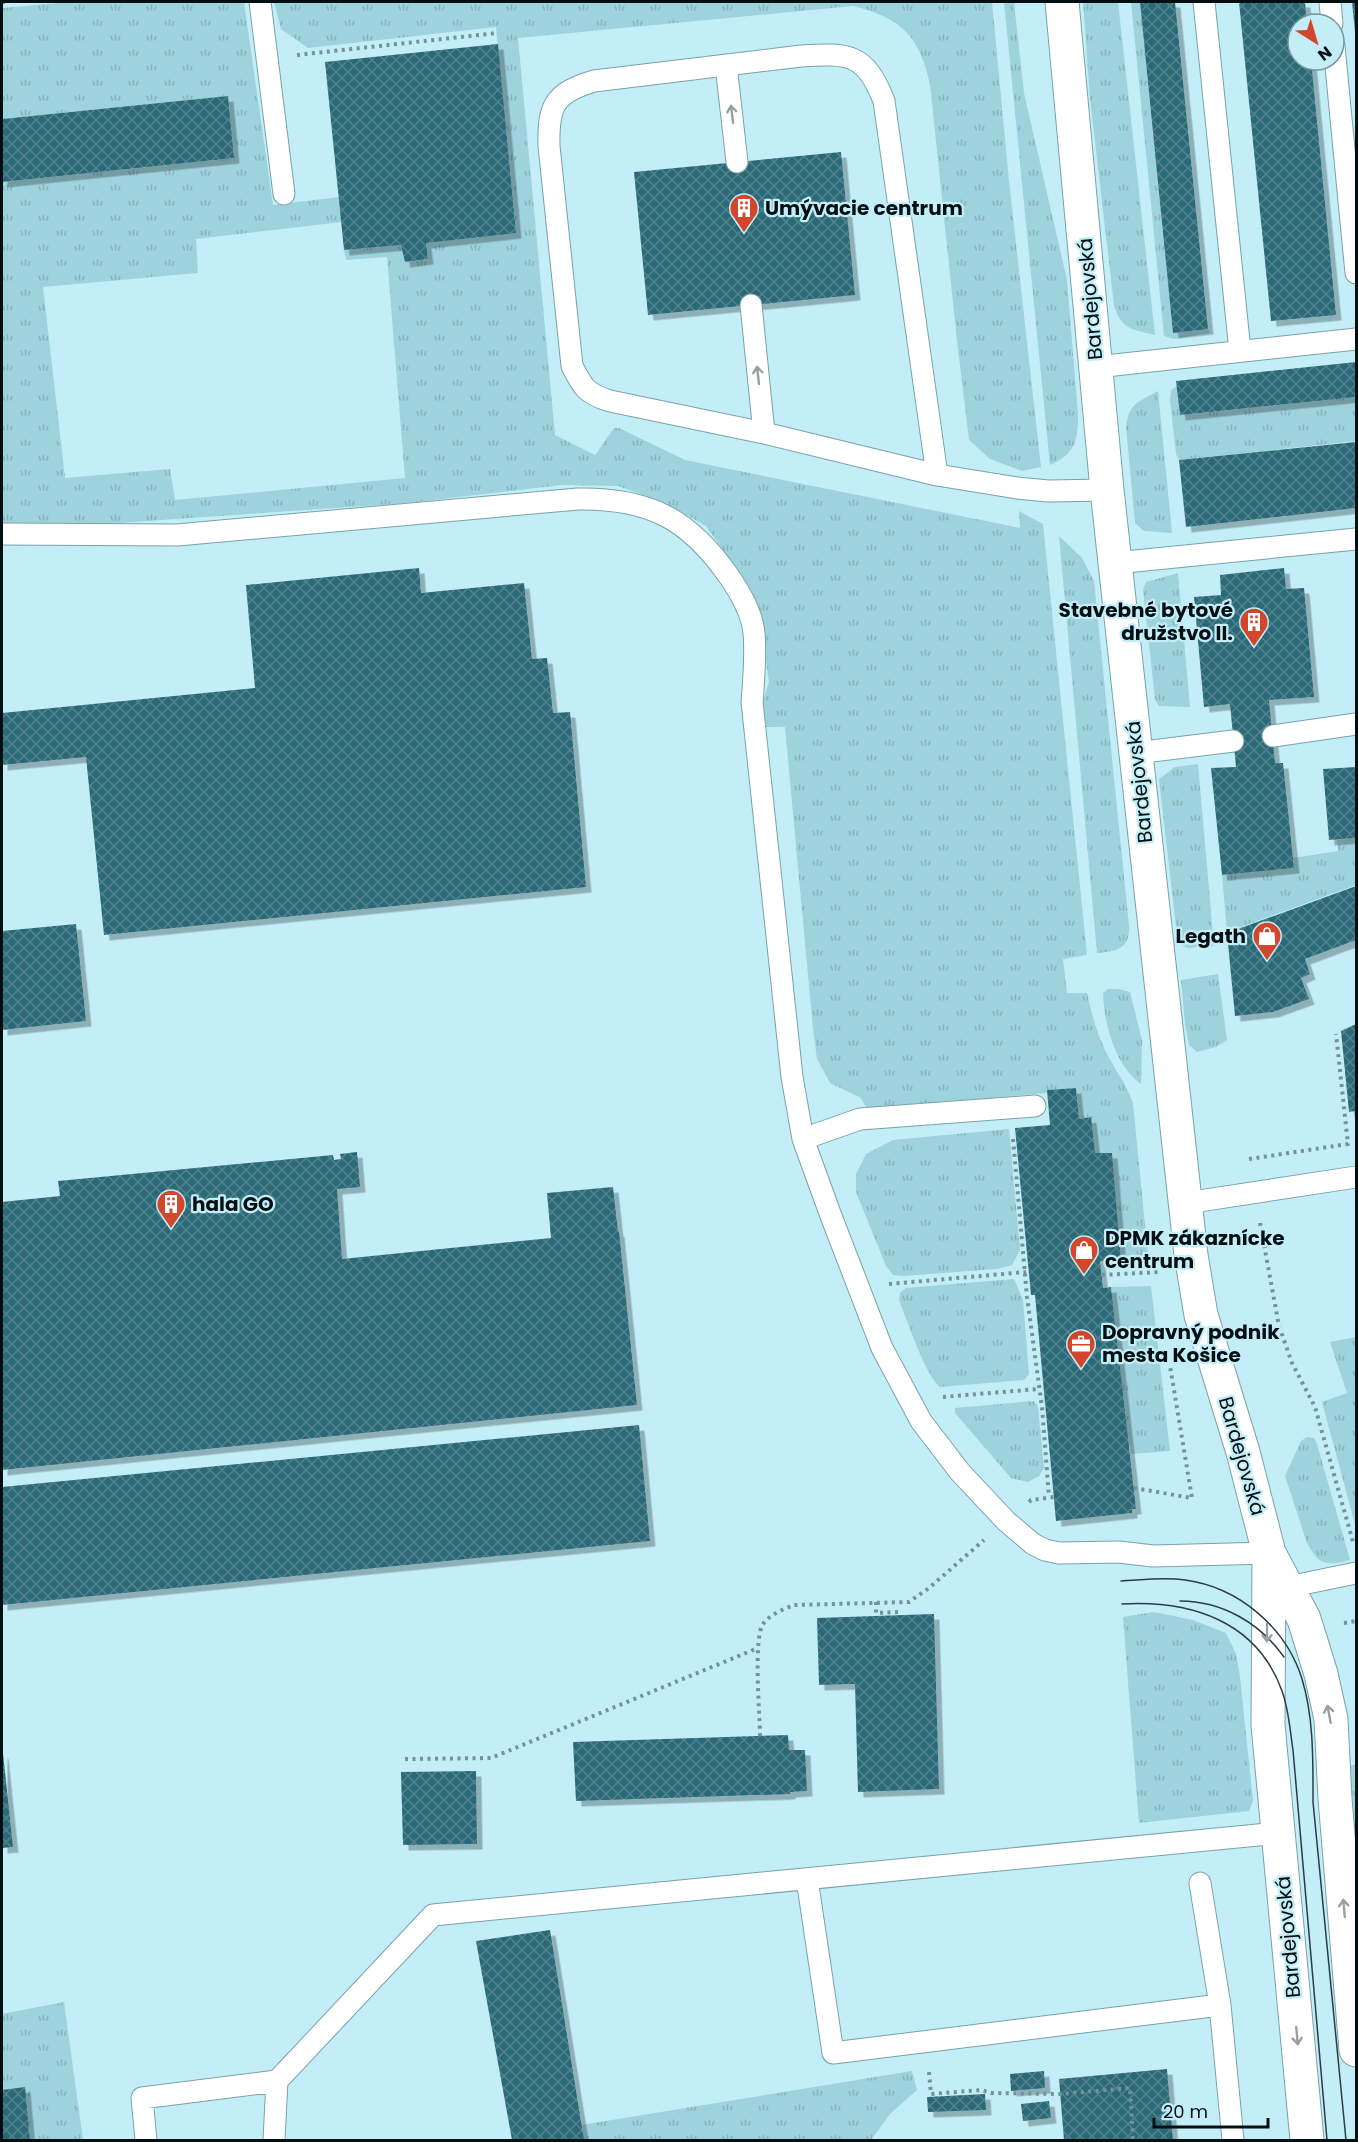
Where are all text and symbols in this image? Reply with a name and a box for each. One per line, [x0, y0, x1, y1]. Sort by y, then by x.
north arrow [1286, 12, 1346, 72]
text: N [1313, 41, 1336, 66]
one-way arrow [726, 104, 737, 124]
building icon: Umývacie centrum [728, 192, 760, 234]
place label: Umývacie centrum [765, 194, 963, 222]
street label: Bardejovská [1071, 237, 1109, 361]
one-way arrow [752, 365, 763, 385]
place label: Stavebné bytové družstvo II. [1059, 596, 1233, 647]
building icon: Stavebné bytové družstvo II. [1238, 606, 1270, 648]
street label: Bardejovská [1119, 720, 1159, 844]
shop icon: Legath [1251, 920, 1283, 962]
place label: Legath [1175, 922, 1246, 950]
building icon: hala GO [155, 1188, 187, 1230]
place label: hala GO [192, 1190, 274, 1218]
place label: DPMK zákaznícke centrum [1105, 1224, 1285, 1275]
shop icon: DPMK zákaznícke centrum [1068, 1234, 1100, 1276]
place label: Dopravný podnik mesta Košice [1102, 1318, 1280, 1369]
office icon: Dopravný podnik mesta Košice [1065, 1328, 1097, 1370]
street label: Bardejovská [1212, 1393, 1272, 1519]
one-way arrow [1261, 1622, 1273, 1642]
one-way arrow [1323, 1704, 1334, 1724]
street label: Bardejovská [1269, 1875, 1307, 1999]
one-way arrow [1338, 1898, 1349, 1918]
one-way arrow [1292, 2026, 1303, 2046]
scale bar [1154, 2091, 1268, 2129]
text: 20 m [1163, 2099, 1208, 2124]

